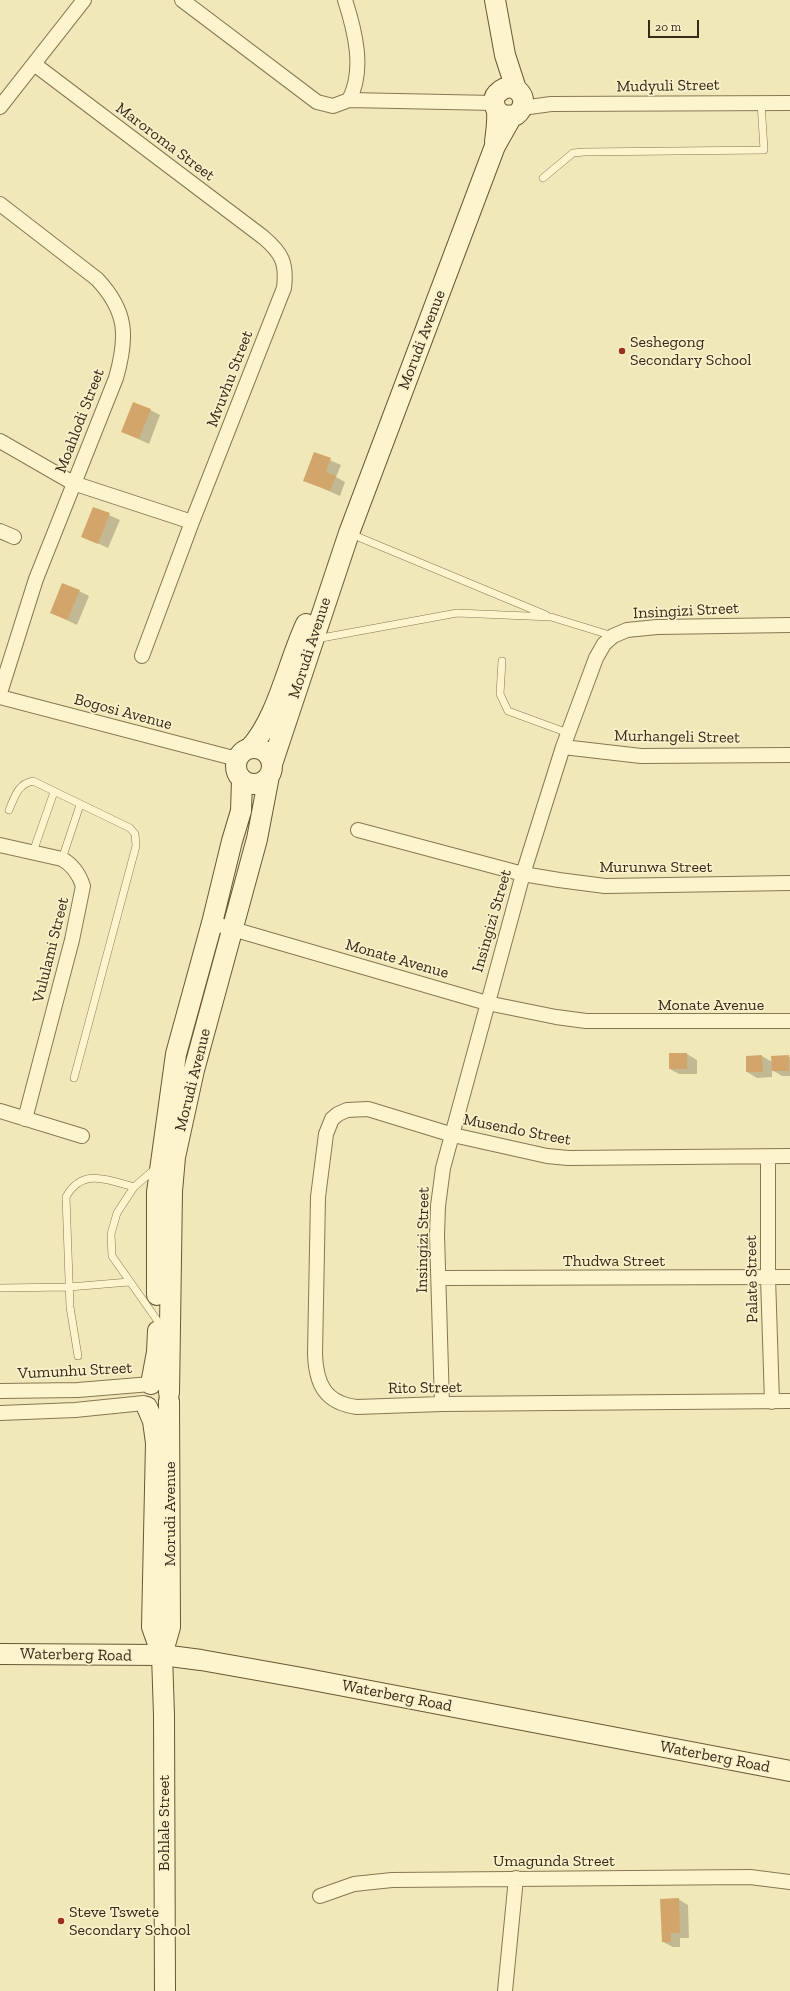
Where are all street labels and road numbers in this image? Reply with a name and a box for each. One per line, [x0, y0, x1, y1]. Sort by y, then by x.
street label: Mudyuli Street [616, 76, 720, 96]
street label: Maroroma Street [112, 99, 218, 185]
street label: Morudi Avenue [394, 287, 450, 393]
street label: Mvuvhu Street [203, 328, 257, 430]
street label: Moahlodi Street [51, 366, 109, 476]
street label: Morudi Avenue [285, 595, 335, 701]
street label: Insingizi Street [633, 599, 739, 623]
street label: Bogosi Avenue [72, 690, 174, 734]
street label: Murhangeli Street [614, 726, 740, 748]
street label: Murunwa Street [599, 857, 713, 877]
street label: Insingizi Street [468, 867, 516, 975]
street label: Vululami Street [29, 895, 73, 1005]
street label: Monate Avenue [343, 935, 451, 983]
street label: Monate Avenue [658, 995, 764, 1015]
street label: Morudi Avenue [171, 1027, 215, 1133]
street label: Musendo Street [462, 1110, 572, 1150]
street label: Insingizi Street [412, 1187, 434, 1293]
street label: Palate Street [742, 1235, 762, 1323]
street label: Thudwa Street [563, 1251, 665, 1271]
street label: Vumunhu Street [17, 1358, 133, 1384]
street label: Rito Street [388, 1378, 462, 1398]
street label: Morudi Avenue [160, 1461, 180, 1567]
street label: Waterberg Road [20, 1644, 132, 1666]
street label: Waterberg Road [340, 1676, 454, 1716]
street label: Waterberg Road [658, 1737, 772, 1777]
street label: Bohlale Street [154, 1775, 174, 1871]
street label: Umagunda Street [493, 1851, 615, 1871]

